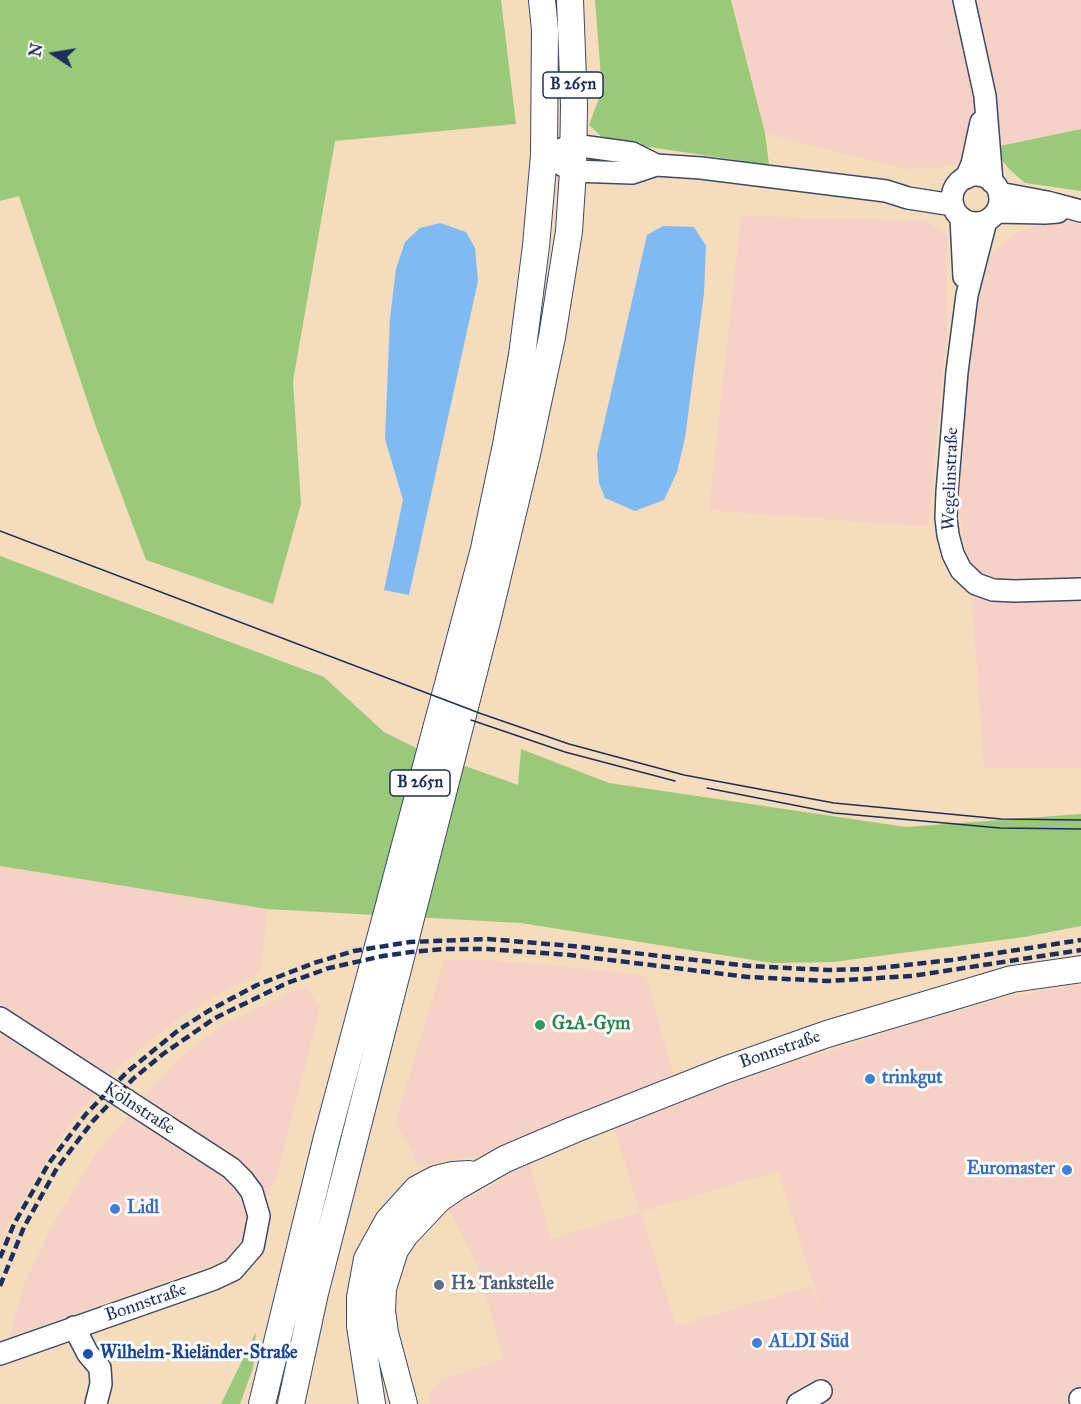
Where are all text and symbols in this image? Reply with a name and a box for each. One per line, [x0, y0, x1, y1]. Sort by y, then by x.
north arrow [24, 24, 84, 84]
text: N [25, 42, 47, 59]
road number: B 265n [543, 72, 603, 98]
street label: Wegelinstraße [938, 427, 964, 531]
road number: B 265n [390, 770, 450, 796]
place label: G2A-Gym [552, 1014, 630, 1036]
marker: G2A-Gym [533, 1018, 547, 1032]
street label: Bonnstraße [736, 1026, 824, 1074]
place label: trinkgut [882, 1068, 943, 1090]
marker: trinkgut [863, 1072, 877, 1086]
street label: Kölnstraße [99, 1078, 179, 1140]
place label: Euromaster [967, 1159, 1055, 1181]
marker: Euromaster [1060, 1163, 1074, 1177]
place label: Lidl [127, 1198, 159, 1220]
marker: Lidl [108, 1202, 122, 1216]
place label: H2 Tankstelle [451, 1274, 554, 1296]
marker: H2 Tankstelle [432, 1278, 446, 1292]
street label: Bonnstraße [102, 1279, 190, 1327]
place label: ALDI Süd [769, 1332, 849, 1354]
marker: ALDI Süd [750, 1336, 764, 1350]
place label: Wilhelm-Rieländer-Straße [100, 1343, 298, 1365]
marker: Wilhelm-Rieländer-Straße [81, 1347, 95, 1361]

